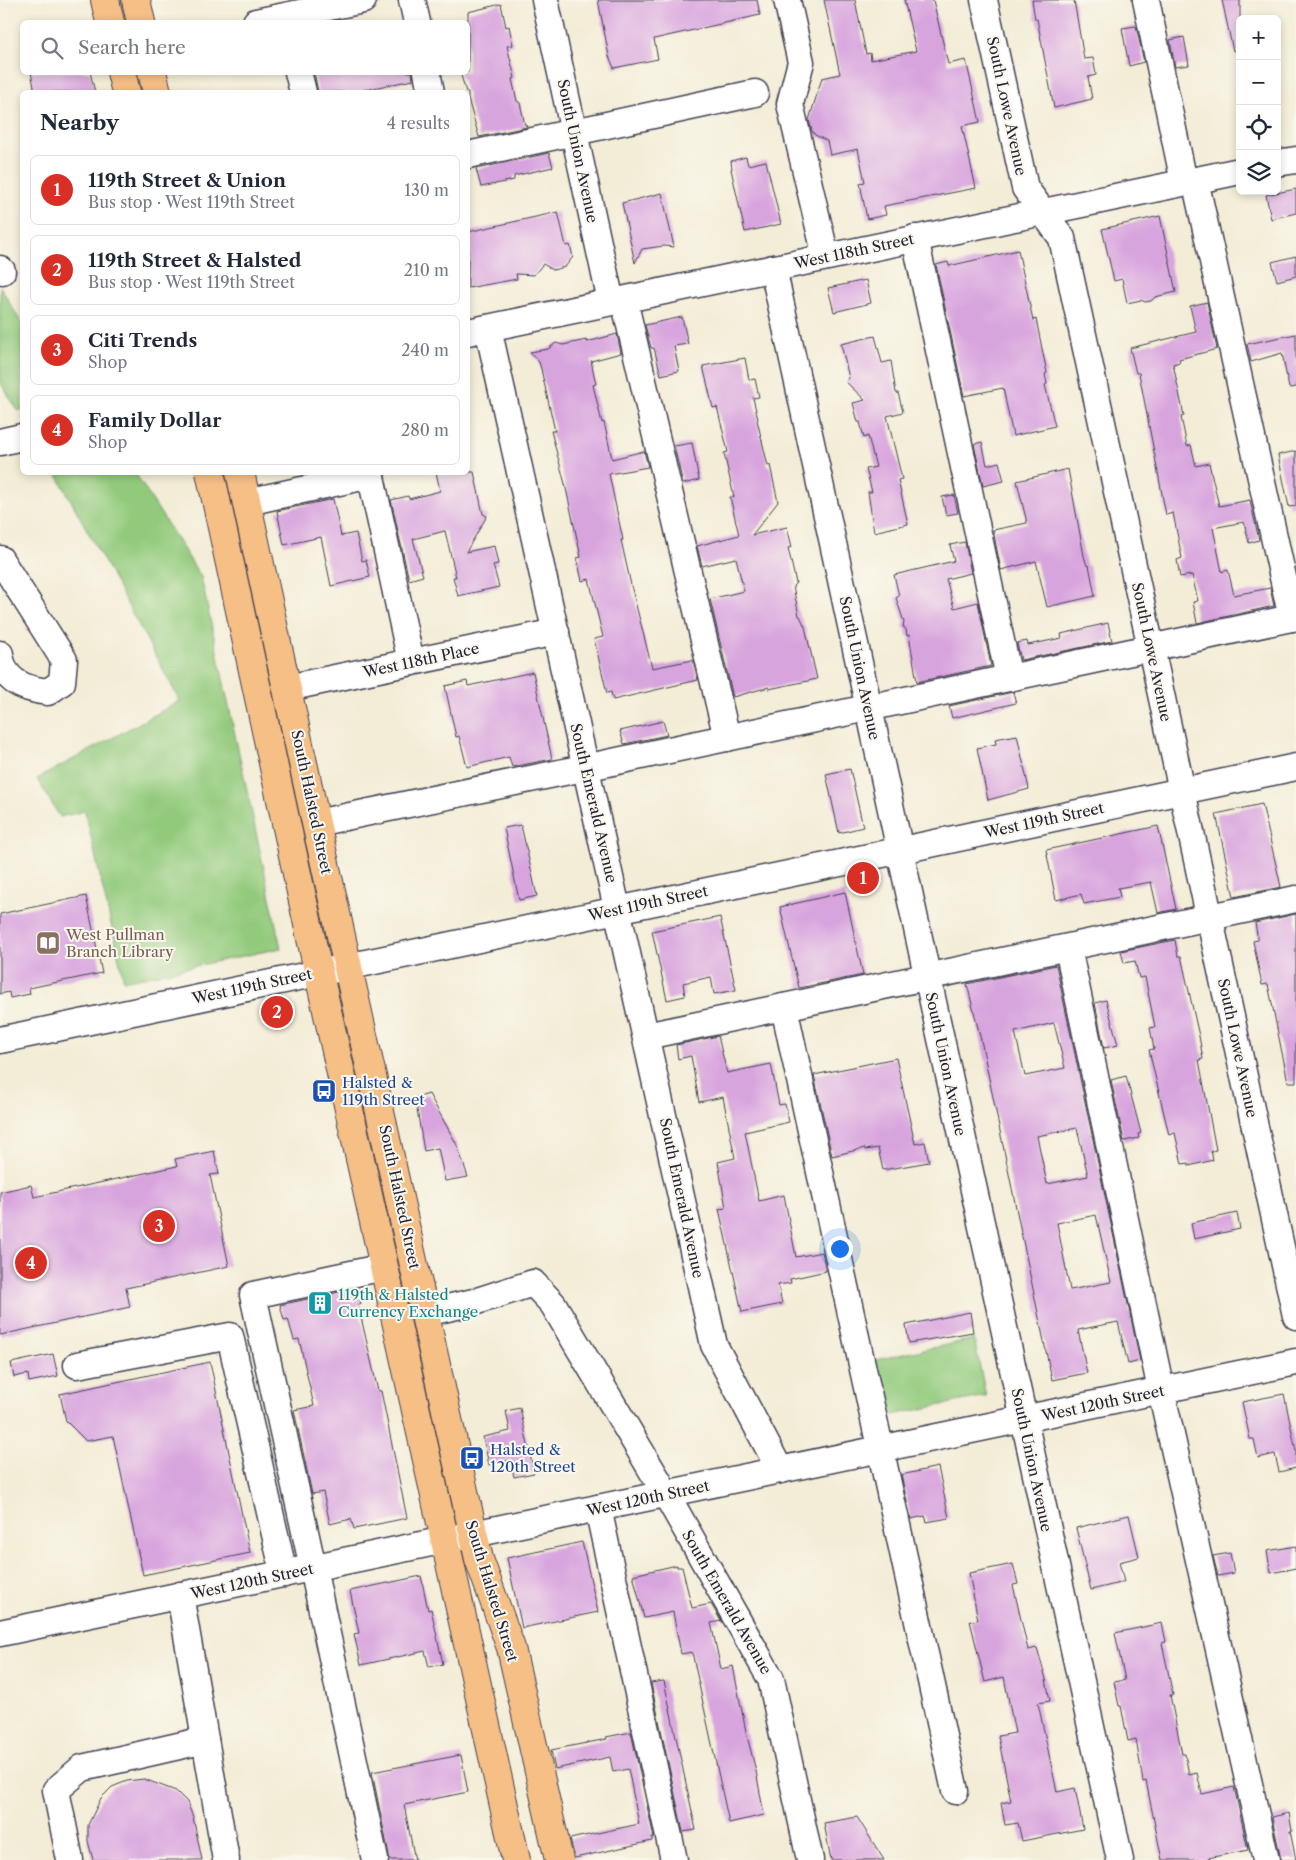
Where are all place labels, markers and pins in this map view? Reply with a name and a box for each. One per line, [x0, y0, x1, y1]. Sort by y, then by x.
pin: 1 [847, 859, 879, 897]
place label: West Pullman Branch Library [65, 925, 174, 961]
library icon: West Pullman Branch Library [35, 930, 61, 956]
pin: 2 [261, 993, 293, 1031]
place label: Halsted & 119th Street [342, 1073, 425, 1109]
bus stop icon: Halsted & 119th Street [311, 1078, 337, 1104]
pin: 3 [143, 1207, 175, 1245]
pin: 4 [15, 1244, 47, 1282]
place label: 119th & Halsted Currency Exchange [338, 1285, 478, 1321]
building icon: 119th & Halsted Currency Exchange [307, 1290, 333, 1316]
place label: Halsted & 120th Street [490, 1440, 576, 1476]
bus stop icon: Halsted & 120th Street [459, 1445, 485, 1471]

